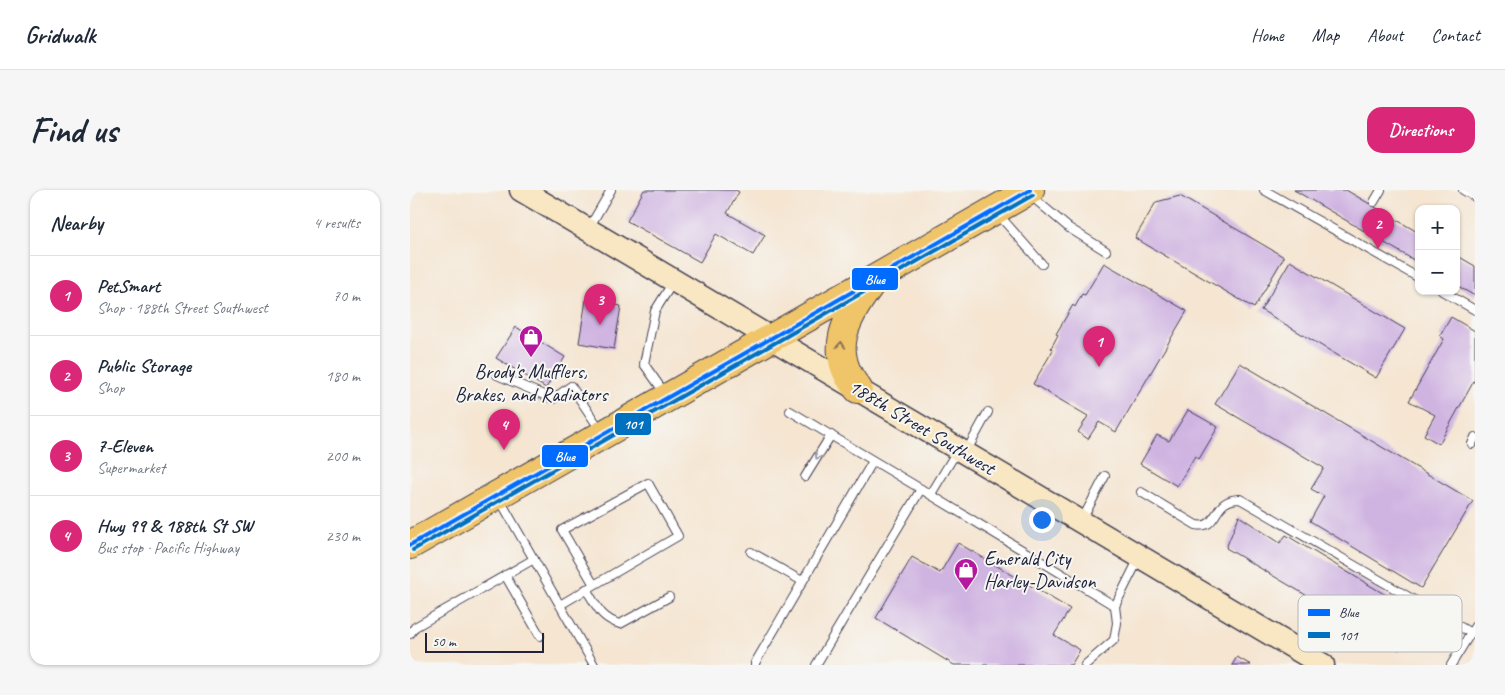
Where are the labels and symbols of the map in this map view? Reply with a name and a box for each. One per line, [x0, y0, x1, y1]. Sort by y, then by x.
pin: 2 [1362, 208, 1394, 249]
line badge: Blue [851, 267, 899, 291]
text: Blue [865, 271, 886, 288]
pin: 3 [584, 284, 616, 325]
shop icon: Brody's Mufflers, Brakes, and Radiators [518, 324, 544, 358]
pin: 1 [1083, 326, 1115, 367]
one-way arrow [836, 341, 847, 349]
place label: Brody's Mufflers, Brakes, and Radiators [455, 359, 610, 407]
street label: 188th Street Southwest [844, 374, 1002, 482]
pin: 4 [488, 409, 520, 450]
line badge: 101 [614, 412, 652, 436]
text: 101 [624, 416, 644, 433]
line badge: Blue [541, 444, 589, 468]
text: Blue [555, 448, 576, 465]
one-way arrow [814, 451, 824, 460]
your location [1029, 507, 1055, 533]
place label: Emerald City Harley-Davidson [984, 546, 1096, 594]
shop icon: Emerald City Harley-Davidson [953, 557, 979, 591]
legend [1298, 595, 1462, 652]
text: Blue [1339, 604, 1360, 621]
text: 101 [1339, 627, 1359, 644]
scale bar [425, 630, 544, 653]

